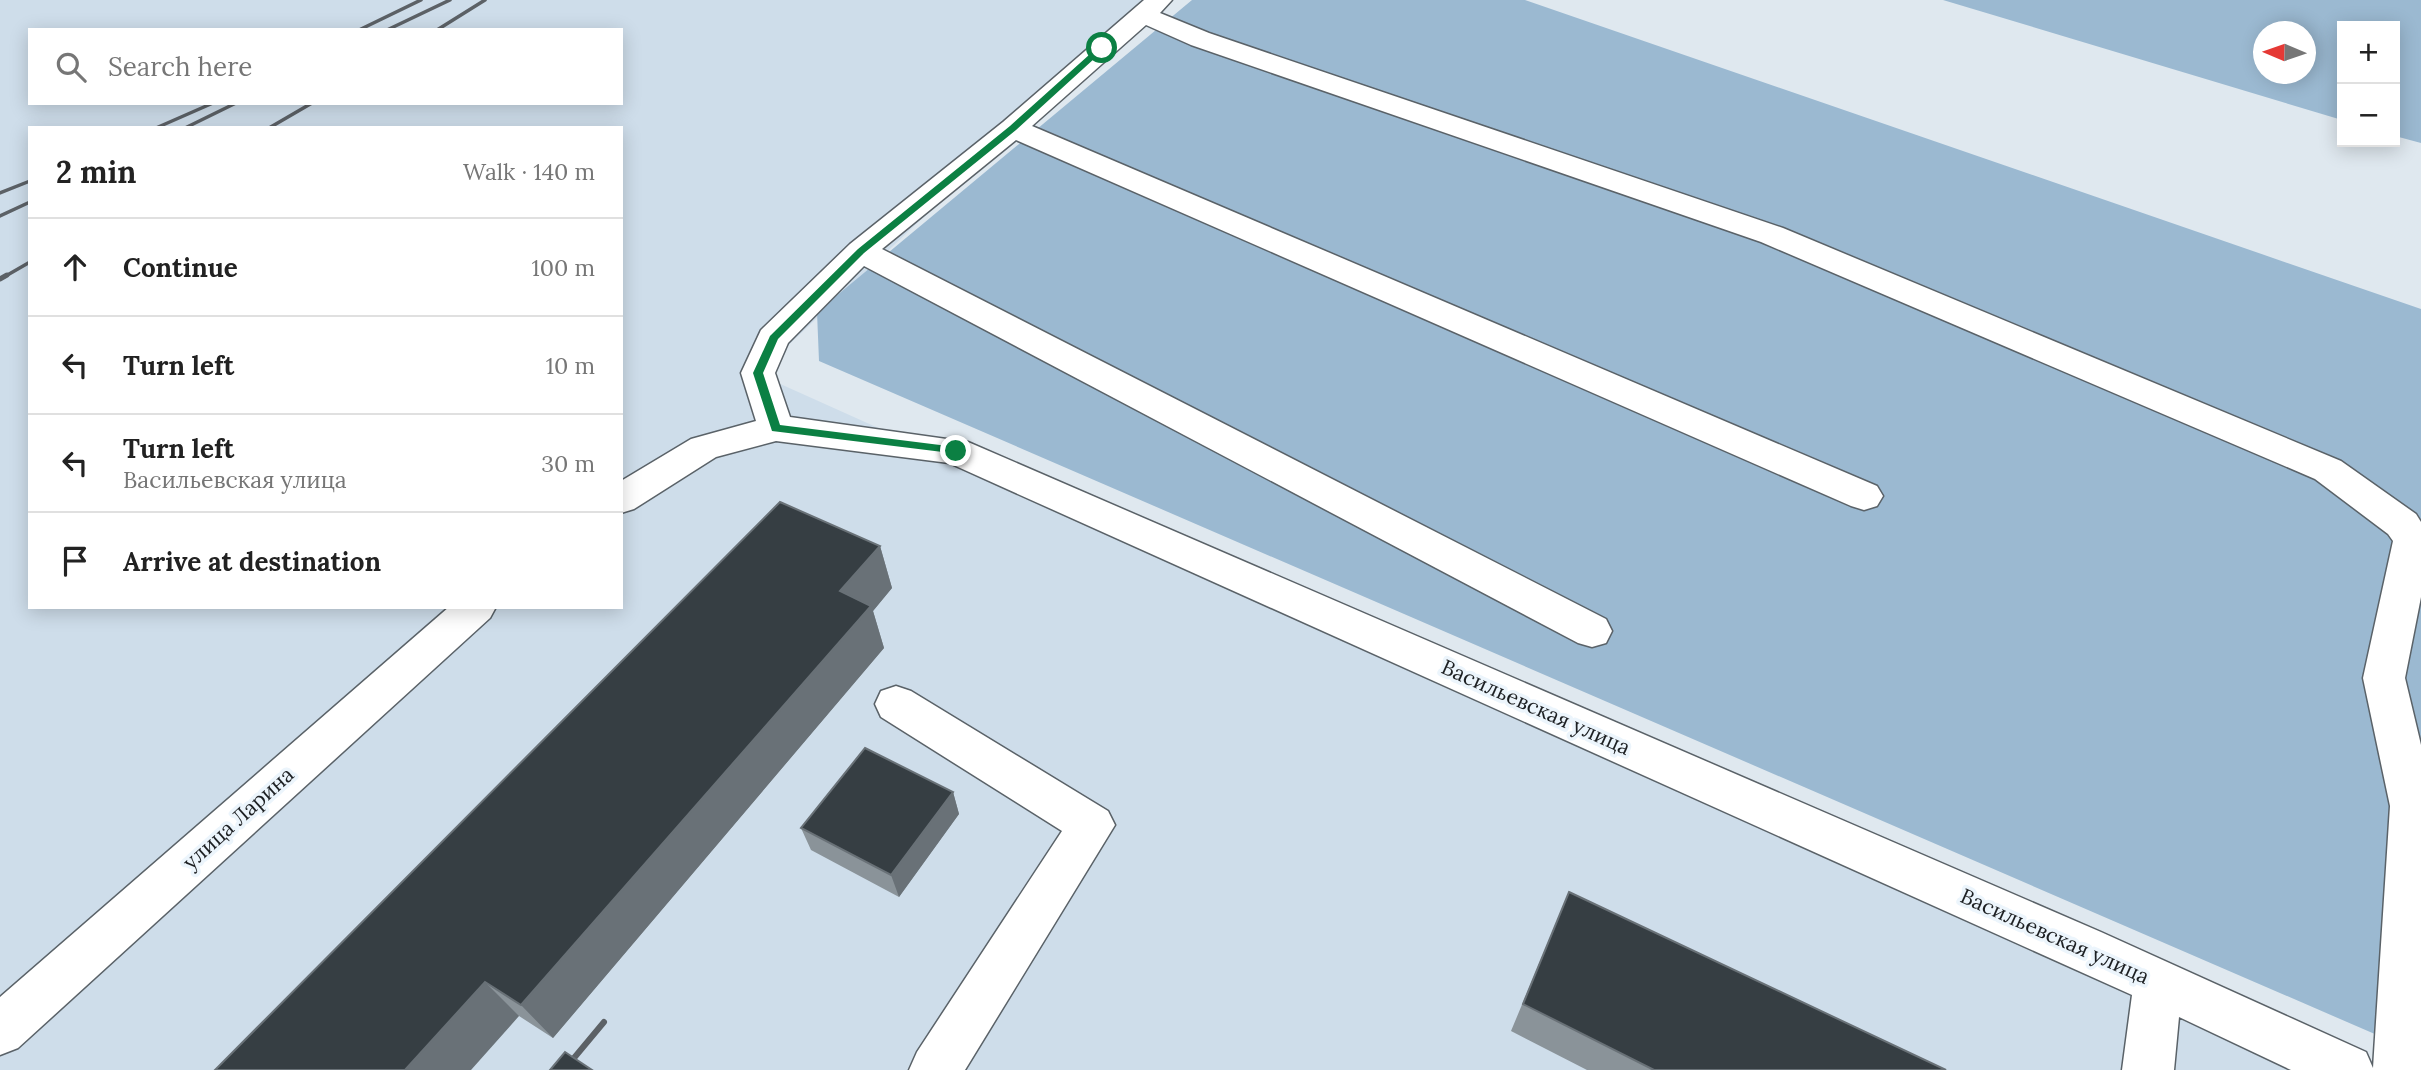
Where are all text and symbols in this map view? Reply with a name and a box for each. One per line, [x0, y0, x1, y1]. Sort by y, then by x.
north arrow [2253, 21, 2316, 84]
map controls [2337, 21, 2400, 147]
button: + [2337, 21, 2400, 84]
search box [28, 28, 623, 105]
route start [1086, 32, 1117, 63]
icon: search [52, 48, 90, 86]
text: Search here [108, 50, 252, 83]
button: − [2337, 84, 2400, 147]
text: 2 min [56, 153, 136, 191]
text: Walk · 140 m [463, 157, 595, 186]
icon: ahead [56, 248, 94, 286]
text: Continue [123, 251, 238, 284]
text: 100 m [531, 253, 595, 282]
icon: left [56, 346, 94, 384]
text: Turn left [123, 349, 234, 382]
text: 10 m [546, 351, 595, 380]
text: Turn left [123, 432, 234, 465]
route end [940, 435, 971, 466]
icon: left [56, 444, 94, 482]
text: 30 m [541, 449, 595, 478]
text: Васильевская улица [123, 465, 347, 494]
icon: arrive [56, 542, 94, 580]
text: Arrive at destination [123, 545, 381, 578]
street label: Васильевская улица [1437, 653, 1635, 761]
street label: улица Ларина [177, 761, 300, 875]
street label: Васильевская улица [1956, 882, 2154, 990]

